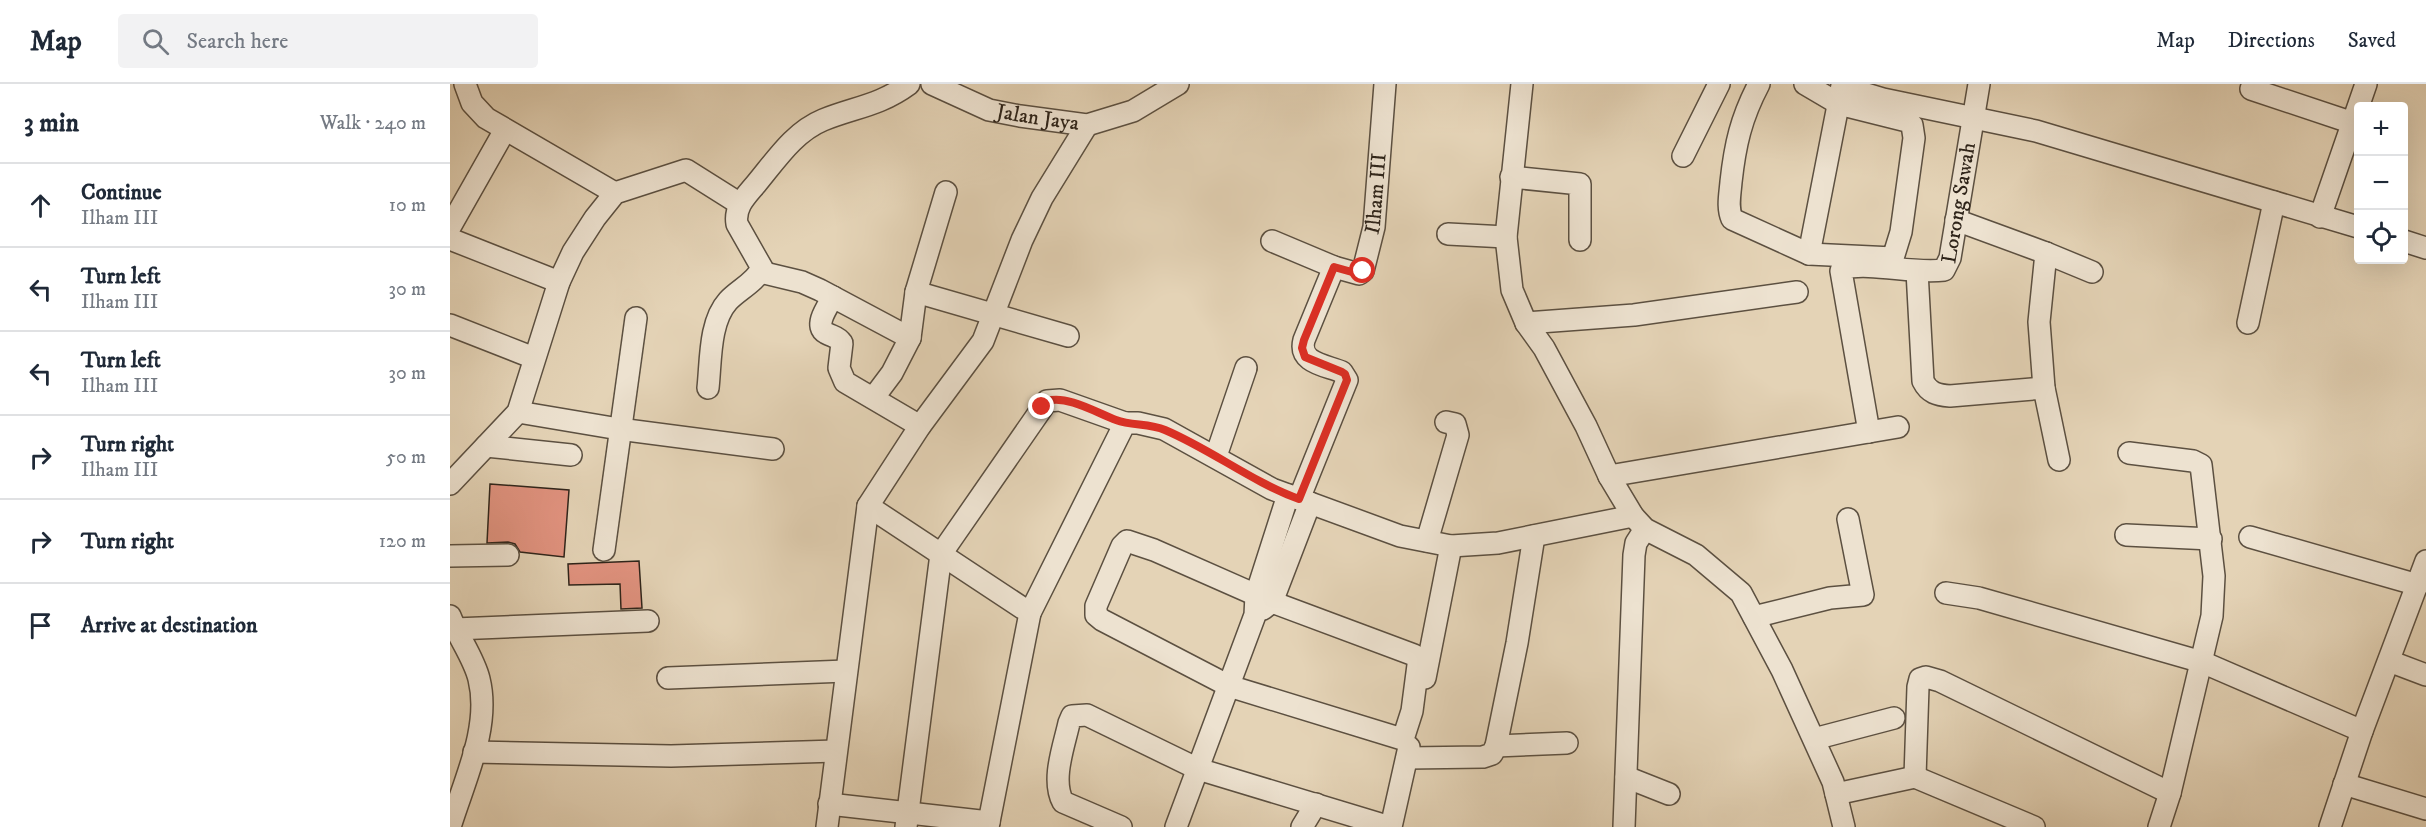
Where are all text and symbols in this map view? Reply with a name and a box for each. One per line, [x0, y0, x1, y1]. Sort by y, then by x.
search box [118, 14, 538, 68]
text: Map [30, 24, 82, 59]
icon: search [139, 25, 172, 58]
text: Search here [187, 28, 288, 55]
text: Map [2156, 28, 2195, 54]
text: Directions [2228, 28, 2315, 54]
text: Saved [2348, 28, 2396, 54]
street label: Jalan Jaya [992, 98, 1081, 137]
map controls [2354, 102, 2408, 264]
button: + [2354, 102, 2408, 156]
text: 3 min [24, 107, 79, 140]
text: Walk · 240 m [320, 111, 426, 136]
street label: Lorong Sawah [1936, 141, 1982, 265]
street label: Ilham III [1360, 152, 1393, 237]
button: − [2354, 156, 2408, 210]
text: Continue [81, 179, 162, 206]
icon: ahead [24, 189, 57, 222]
text: 10 m [389, 193, 426, 218]
text: Ilham III [81, 206, 158, 231]
button: locate [2354, 210, 2408, 264]
route start [1349, 257, 1375, 283]
text: Turn left [81, 263, 161, 290]
icon: left [24, 273, 57, 306]
text: 30 m [388, 277, 426, 302]
text: Ilham III [81, 290, 158, 315]
text: Turn left [81, 347, 161, 374]
icon: left [24, 357, 57, 390]
text: 30 m [388, 361, 426, 386]
text: Ilham III [81, 374, 158, 399]
route end [1028, 393, 1054, 419]
text: Turn right [81, 431, 174, 458]
icon: right [24, 441, 57, 474]
text: 50 m [386, 445, 426, 470]
text: Ilham III [81, 458, 158, 483]
icon: right [24, 525, 57, 558]
text: Turn right [81, 528, 174, 555]
text: 120 m [379, 529, 426, 554]
icon: arrive [24, 609, 57, 642]
text: Arrive at destination [81, 612, 258, 639]

